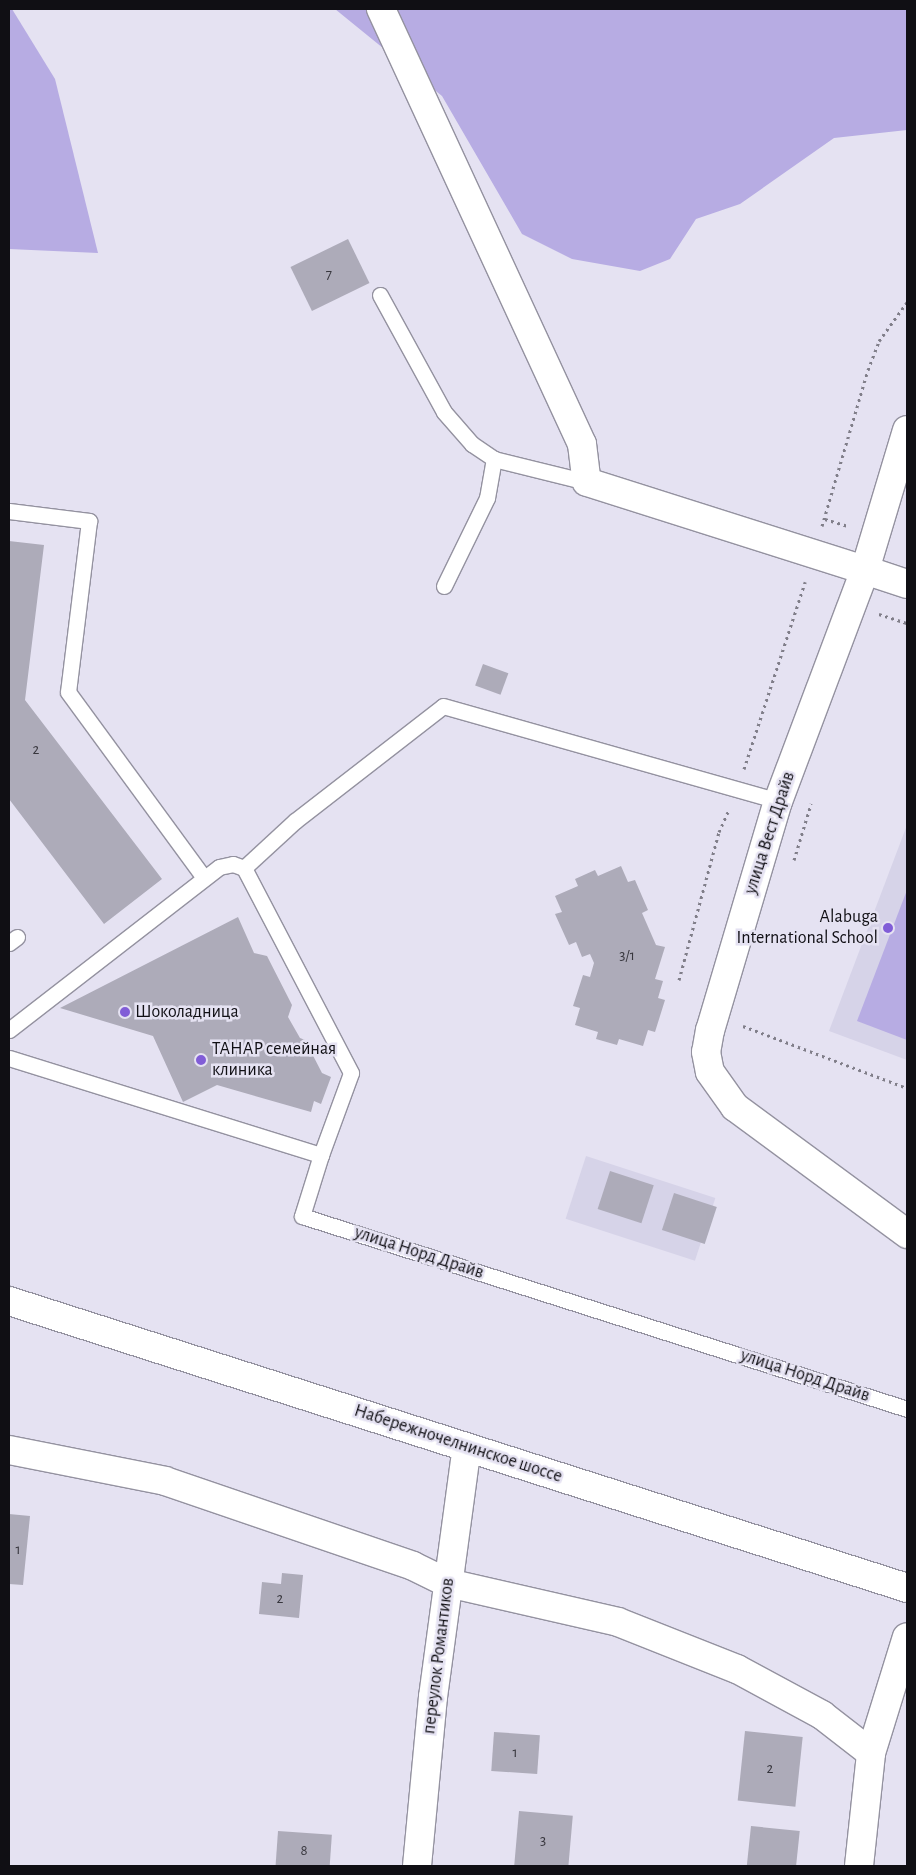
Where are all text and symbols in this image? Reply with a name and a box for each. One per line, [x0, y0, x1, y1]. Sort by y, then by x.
house number: 7 [326, 266, 332, 284]
house number: 2 [33, 741, 39, 759]
street label: улица Вест Драйв [740, 769, 800, 897]
place label: Alabuga International School [737, 907, 878, 950]
marker: Alabuga International School [882, 922, 894, 934]
house number: 3/1 [619, 947, 635, 965]
place label: Шоколадница [135, 1001, 239, 1023]
marker: Шоколадница [119, 1006, 131, 1018]
place label: ТАНАР семейная клиника [212, 1039, 336, 1082]
marker: ТАНАР семейная клиника [194, 1053, 208, 1067]
street label: улица Норд Драйв [352, 1222, 486, 1284]
street label: улица Норд Драйв [738, 1345, 872, 1407]
street label: Набережночелнинское шоссе [351, 1400, 565, 1488]
house number: 1 [15, 1541, 21, 1559]
street label: переулок Романтиков [419, 1577, 459, 1735]
house number: 2 [277, 1590, 283, 1608]
house number: 1 [512, 1744, 518, 1762]
house number: 2 [767, 1760, 773, 1778]
house number: 3 [540, 1832, 546, 1850]
house number: 8 [300, 1842, 308, 1860]

